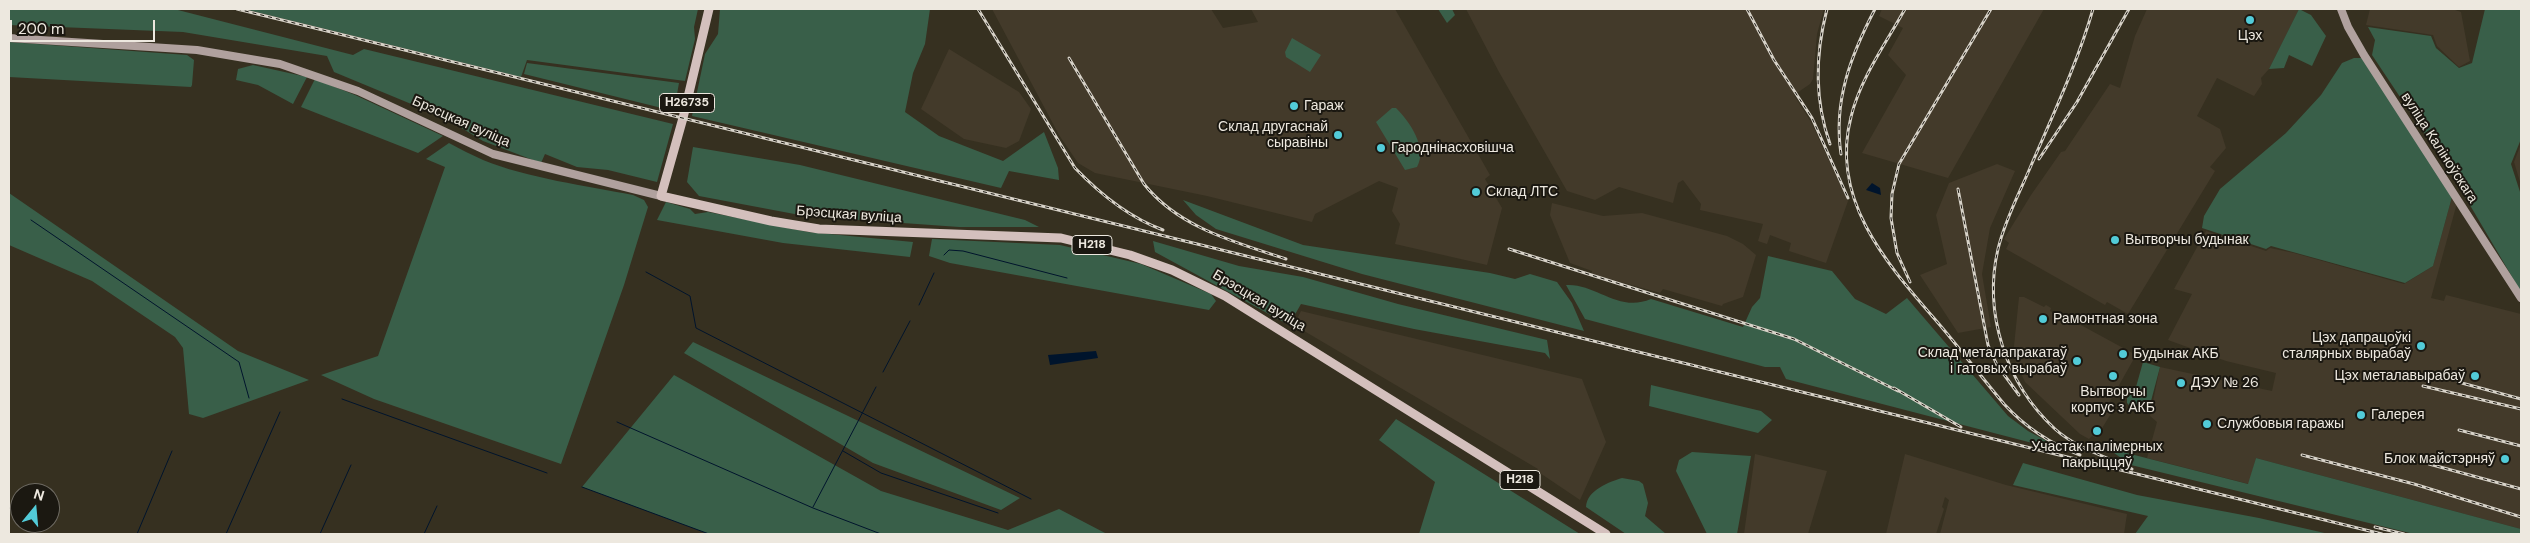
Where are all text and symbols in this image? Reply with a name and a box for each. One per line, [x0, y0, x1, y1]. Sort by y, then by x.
scale bar [12, 10, 158, 42]
marker: Цэх [2244, 14, 2256, 26]
text: 200 m [18, 19, 64, 39]
place label: Цэх [2238, 28, 2262, 44]
street label: вуліца Каліноўскага [2397, 90, 2481, 206]
street label: Брэсцкая вуліца [409, 93, 513, 151]
road number: Н26735 [660, 94, 714, 112]
place label: Гараж [1304, 98, 1344, 114]
marker: Гараж [1288, 100, 1300, 112]
place label: Склад другаснай сыравіны [1218, 119, 1328, 152]
marker: Склад другаснай сыравіны [1332, 129, 1344, 141]
place label: Гароднінасховішча [1391, 140, 1514, 156]
marker: Гароднінасховішча [1375, 142, 1387, 154]
place label: Склад ЛТС [1486, 184, 1558, 200]
marker: Склад ЛТС [1470, 186, 1482, 198]
street label: Брэсцкая вуліца [796, 203, 902, 227]
place label: Вытворчы будынак [2125, 232, 2249, 248]
marker: Вытворчы будынак [2109, 234, 2121, 246]
road number: Н218 [1072, 236, 1112, 254]
street label: Брэсцкая вуліца [1209, 267, 1309, 335]
place label: Рамонтная зона [2053, 311, 2158, 327]
marker: Рамонтная зона [2037, 313, 2049, 325]
place label: Цэх дапрацоўкі сталярных вырабаў [2282, 330, 2411, 362]
marker: Цэх дапрацоўкі сталярных вырабаў [2415, 340, 2427, 352]
place label: Склад металапракатаў і гатовых вырабаў [1918, 345, 2067, 378]
place label: Будынак АКБ [2133, 346, 2219, 362]
marker: Будынак АКБ [2117, 348, 2129, 360]
marker: Склад металапракатаў і гатовых вырабаў [2071, 355, 2083, 367]
place label: Цэх металавырабаў [2334, 368, 2465, 384]
marker: Вытворчы корпус з АКБ [2107, 370, 2119, 382]
marker: Цэх металавырабаў [2469, 370, 2481, 382]
place label: ДЭУ № 26 [2191, 375, 2259, 391]
marker: ДЭУ № 26 [2175, 377, 2187, 389]
place label: Вытворчы корпус з АКБ [2071, 384, 2155, 417]
place label: Галерея [2371, 407, 2425, 423]
marker: Галерея [2355, 409, 2367, 421]
place label: Службовыя гаражы [2217, 416, 2344, 432]
marker: Службовыя гаражы [2201, 418, 2213, 430]
marker: Участак палімерных пакрыццяў [2091, 425, 2103, 437]
place label: Участак палімерных пакрыццяў [2031, 439, 2163, 472]
place label: Блок майстэрняў [2384, 451, 2495, 467]
marker: Блок майстэрняў [2499, 453, 2511, 465]
road number: Н218 [1500, 470, 1540, 490]
north arrow [10, 483, 60, 533]
text: N [32, 485, 47, 505]

